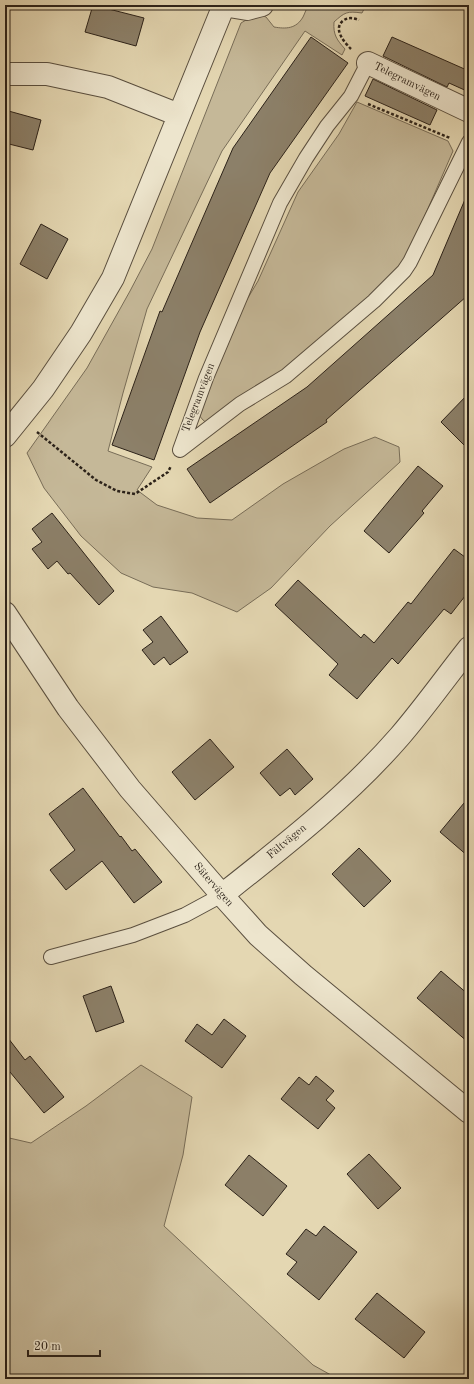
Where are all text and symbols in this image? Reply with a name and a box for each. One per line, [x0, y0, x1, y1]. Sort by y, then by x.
street label: Telegramvägen [372, 61, 442, 103]
street label: Telegramvägen [181, 362, 217, 434]
street label: Fältvägen [265, 823, 309, 861]
street label: Sätervägen [191, 861, 235, 909]
scale bar [28, 1332, 100, 1358]
text: 20 m [34, 1341, 61, 1353]

